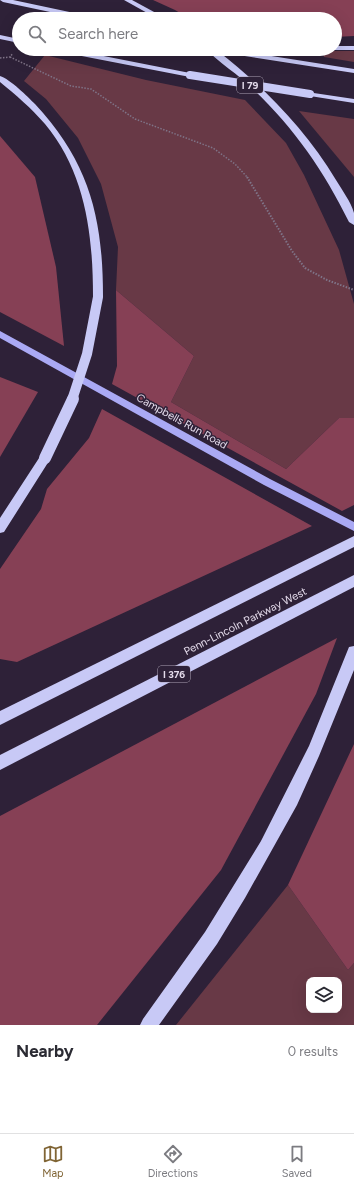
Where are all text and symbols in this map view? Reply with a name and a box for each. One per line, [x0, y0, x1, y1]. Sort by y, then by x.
search box [12, 12, 342, 56]
icon: search [26, 23, 48, 45]
text: Search here [58, 25, 138, 43]
road number: I 79 [237, 77, 263, 93]
street label: Campbells Run Road [134, 391, 229, 452]
street label: Penn-Lincoln Parkway West [182, 585, 309, 658]
road number: I 376 [158, 666, 190, 682]
map controls [306, 977, 342, 1013]
button: layers [306, 977, 342, 1013]
text: Nearby [16, 1041, 74, 1061]
text: 0 results [288, 1044, 338, 1059]
tab: Map [42, 1143, 64, 1180]
tab: Directions [148, 1143, 198, 1180]
tab: Saved [282, 1143, 312, 1180]

